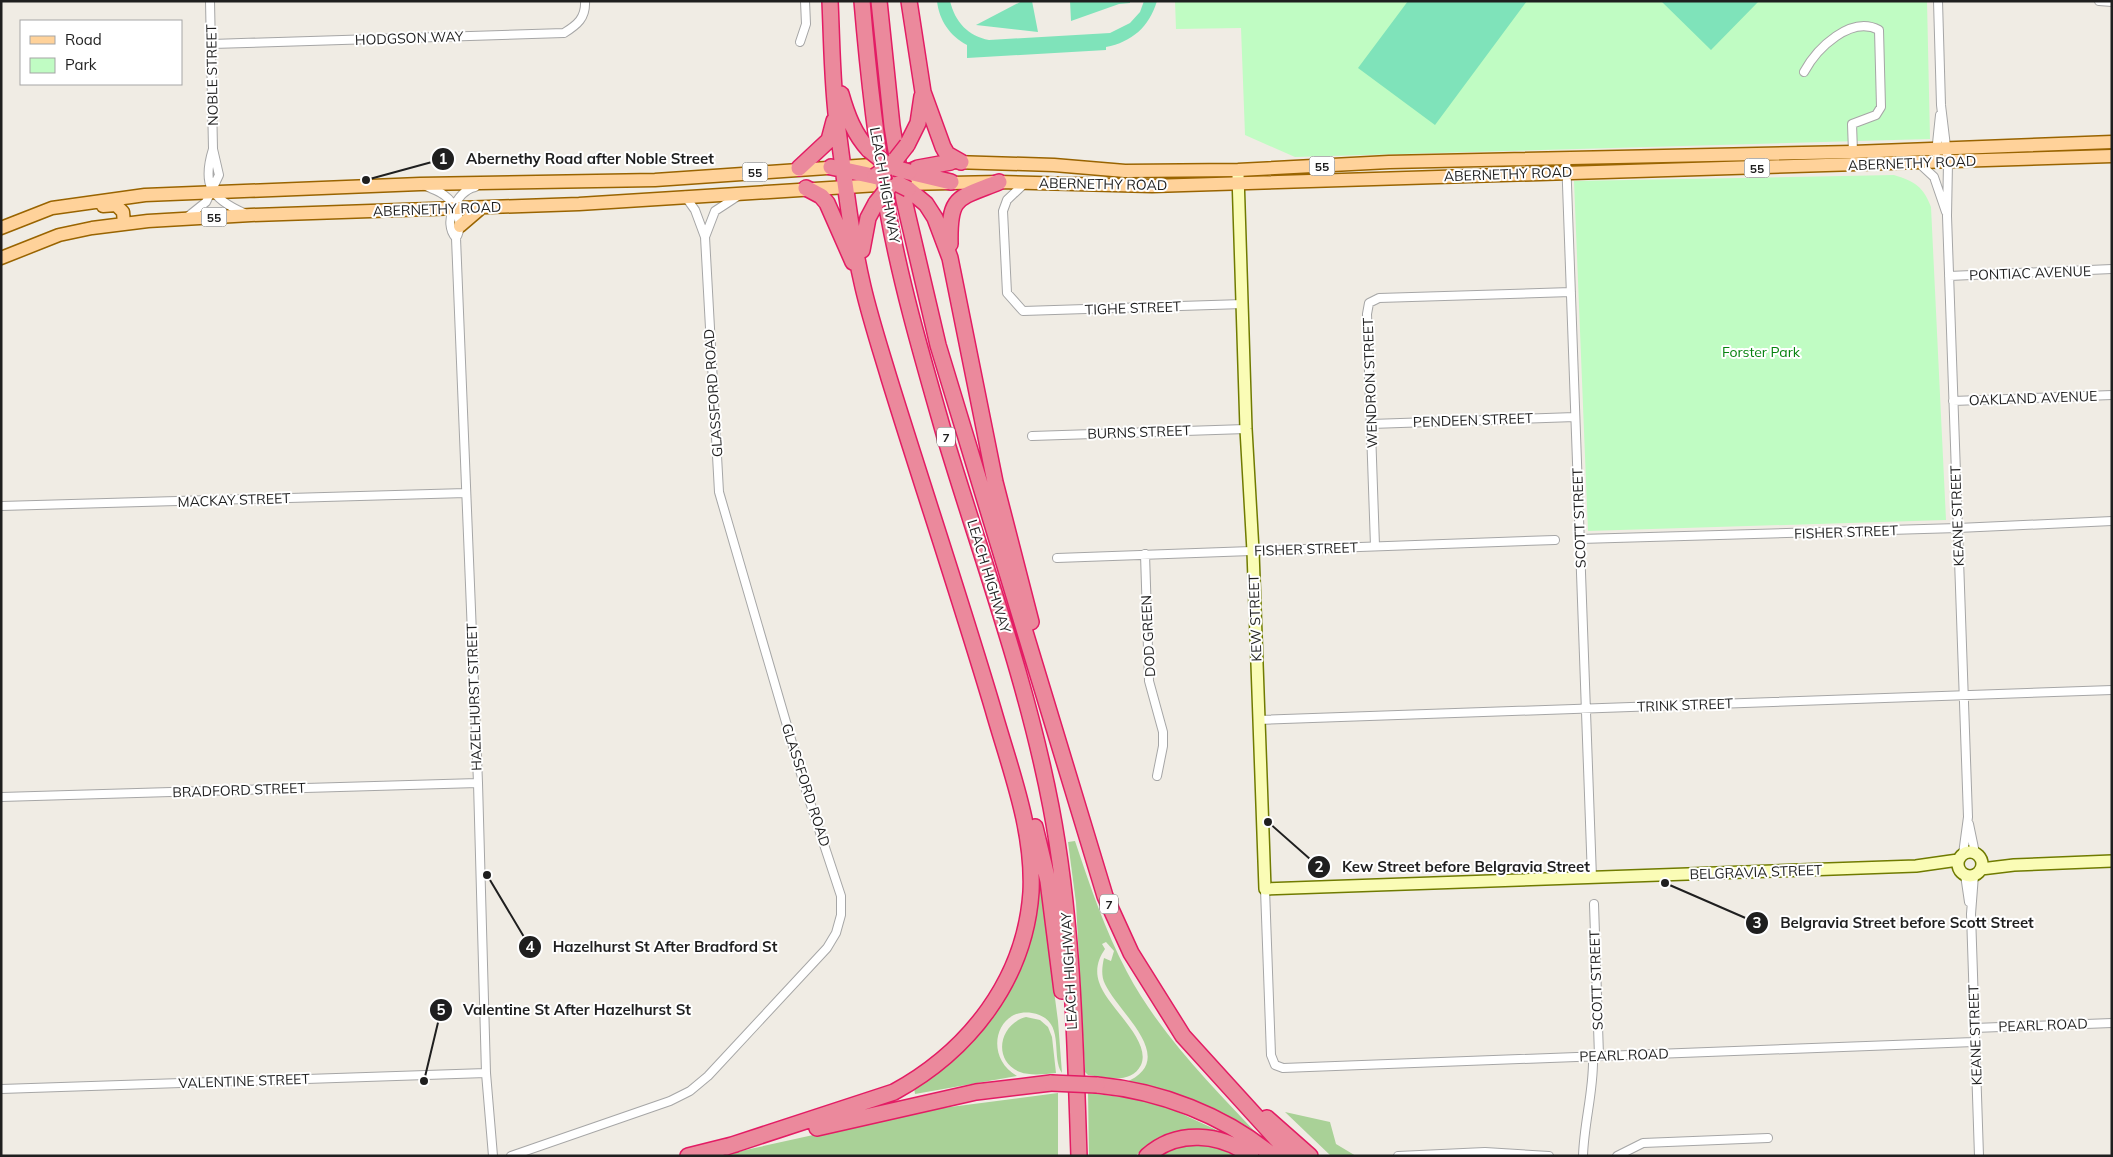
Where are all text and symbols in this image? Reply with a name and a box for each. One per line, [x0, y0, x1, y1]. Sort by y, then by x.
legend [20, 20, 182, 85]
street label: NOBLE STREET [202, 23, 222, 126]
street label: HODGSON WAY [354, 27, 464, 49]
text: Road [65, 30, 102, 49]
text: Park [65, 55, 97, 74]
street label: LEACH HIGHWAY [866, 125, 904, 245]
callout: Abernethy Road after Noble Street [431, 144, 723, 174]
text: 1 [438, 149, 448, 168]
text: Abernethy Road after Noble Street [466, 149, 714, 168]
street label: ABERNETHY ROAD [1847, 152, 1977, 174]
road number: 55 [1310, 157, 1334, 176]
road number: 55 [1744, 158, 1770, 178]
road number: 55 [742, 162, 768, 182]
street label: ABERNETHY ROAD [1443, 163, 1573, 185]
street label: ABERNETHY ROAD [1039, 174, 1167, 194]
street label: ABERNETHY ROAD [372, 198, 502, 220]
road number: 55 [202, 208, 226, 226]
street label: PONTIAC AVENUE [1969, 262, 2091, 284]
street label: TIGHE STREET [1085, 297, 1182, 319]
street label: WENDRON STREET [1359, 317, 1381, 449]
street label: GLASSFORD ROAD [700, 328, 726, 458]
park label: Forster Park [1722, 343, 1801, 361]
street label: OAKLAND AVENUE [1968, 387, 2098, 409]
street label: PENDEEN STREET [1413, 409, 1534, 431]
street label: BURNS STREET [1087, 421, 1192, 443]
road number: 7 [937, 428, 955, 447]
street label: KEANE STREET [1946, 465, 1968, 567]
street label: SCOTT STREET [1568, 467, 1590, 568]
street label: MACKAY STREET [177, 489, 291, 511]
street label: LEACH HIGHWAY [963, 517, 1015, 635]
street label: FISHER STREET [1794, 521, 1899, 543]
street label: FISHER STREET [1254, 538, 1359, 560]
street label: KEW STREET [1244, 573, 1266, 662]
street label: DOD GREEN [1137, 594, 1159, 678]
street label: HAZELHURST STREET [462, 622, 486, 771]
street label: TRINK STREET [1637, 694, 1734, 716]
street label: GLASSFORD ROAD [778, 721, 834, 849]
street label: BRADFORD STREET [172, 779, 307, 801]
callout: Kew Street before Belgravia Street [1307, 852, 1600, 882]
text: 2 [1314, 857, 1324, 876]
text: Kew Street before Belgravia Street [1342, 857, 1590, 876]
street label: BELGRAVIA STREET [1689, 861, 1823, 883]
road number: 7 [1100, 894, 1118, 914]
callout: Belgravia Street before Scott Street [1745, 908, 2043, 938]
street label: LEACH HIGHWAY [1057, 911, 1081, 1030]
text: 3 [1752, 913, 1762, 932]
text: Belgravia Street before Scott Street [1780, 913, 2034, 932]
street label: SCOTT STREET [1585, 929, 1607, 1030]
callout: Hazelhurst St After Bradford St [518, 932, 787, 962]
text: 4 [525, 937, 535, 956]
text: Hazelhurst St After Bradford St [553, 937, 778, 956]
street label: KEANE STREET [1964, 984, 1986, 1086]
callout: Valentine St After Hazelhurst St [428, 995, 701, 1025]
text: 5 [436, 1000, 446, 1019]
text: Valentine St After Hazelhurst St [462, 1000, 691, 1019]
street label: PEARL ROAD [1998, 1014, 2088, 1036]
street label: PEARL ROAD [1579, 1044, 1669, 1066]
street label: VALENTINE STREET [178, 1070, 311, 1092]

